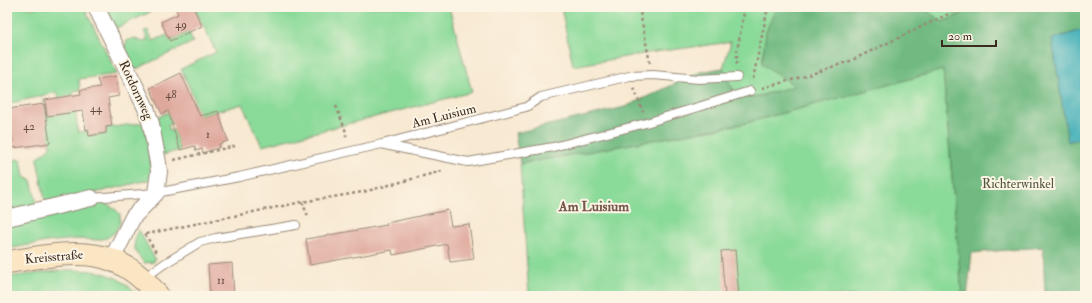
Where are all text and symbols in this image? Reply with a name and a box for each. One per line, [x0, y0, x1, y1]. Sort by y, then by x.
house number: 49 [175, 18, 187, 31]
scale bar [942, 22, 996, 48]
text: 20 m [948, 29, 973, 44]
street label: Rotdornweg [115, 58, 157, 123]
house number: 48 [165, 88, 177, 101]
street label: Am Luisium [409, 100, 478, 132]
house number: 44 [90, 102, 103, 115]
house number: 42 [23, 120, 35, 133]
house number: 1 [206, 128, 210, 141]
park label: Richterwinkel [982, 176, 1055, 192]
district label: Am Luisium [558, 198, 629, 215]
street label: Kreisstraße [24, 246, 84, 268]
house number: 11 [217, 274, 225, 287]

